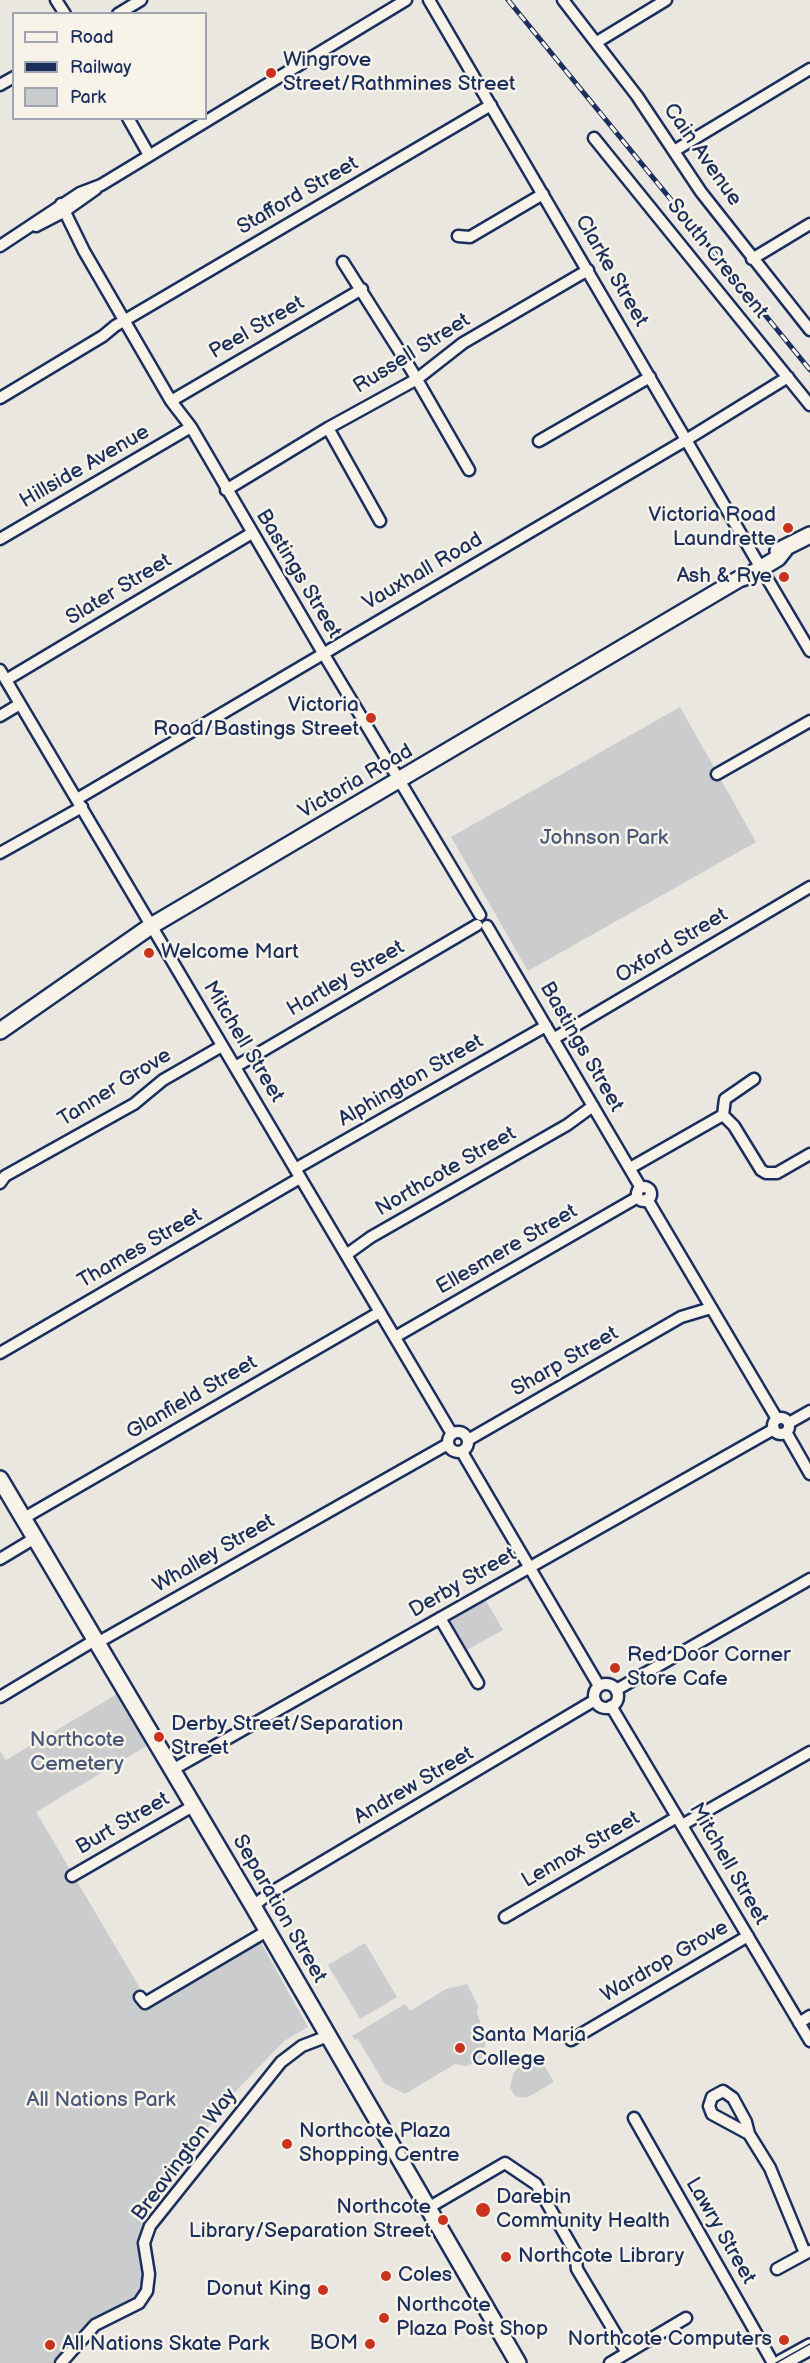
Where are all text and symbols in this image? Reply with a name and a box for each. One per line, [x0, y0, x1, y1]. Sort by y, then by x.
legend [12, 12, 207, 120]
text: Road [70, 27, 114, 48]
place label: Wingrove Street/Rathmines Street [283, 48, 515, 98]
text: Railway [70, 57, 132, 78]
marker: Wingrove Street/Rathmines Street [264, 66, 278, 80]
text: Park [70, 87, 106, 108]
street label: Cain Avenue [657, 99, 747, 211]
street label: Stafford Street [233, 151, 363, 241]
street label: South Crescent [661, 194, 773, 324]
street label: Clarke Street [569, 211, 653, 331]
street label: Peel Street [205, 291, 309, 365]
street label: Russell Street [349, 308, 475, 400]
street label: Hillside Avenue [16, 420, 154, 514]
place label: Victoria Road Laundrette [648, 503, 776, 553]
street label: Bastings Street [250, 505, 346, 643]
marker: Victoria Road Laundrette [781, 521, 795, 535]
street label: Vauxhall Road [359, 528, 487, 616]
street label: Slater Street [62, 549, 176, 631]
place label: Ash & Rye [677, 564, 772, 590]
marker: Ash & Rye [777, 570, 791, 584]
place label: Victoria Road/Bastings Street [153, 693, 359, 743]
marker: Victoria Road/Bastings Street [364, 711, 378, 725]
street label: Victoria Road [294, 739, 418, 825]
park label: Johnson Park [540, 826, 668, 852]
street label: Oxford Street [612, 903, 732, 989]
street label: Hartley Street [283, 935, 409, 1023]
place label: Welcome Mart [161, 940, 299, 966]
marker: Welcome Mart [142, 946, 156, 960]
street label: Mitchell Street [197, 977, 289, 1107]
street label: Bastings Street [534, 978, 628, 1116]
street label: Alphington Street [334, 1029, 488, 1133]
street label: Tanner Grove [54, 1043, 176, 1133]
street label: Northcote Street [371, 1122, 521, 1222]
street label: Ellesmere Street [432, 1199, 582, 1301]
street label: Thames Street [73, 1203, 207, 1295]
street label: Sharp Street [507, 1321, 623, 1403]
street label: Glanfield Street [122, 1350, 262, 1446]
street label: Whalley Street [149, 1509, 279, 1599]
street label: Derby Street [405, 1542, 521, 1624]
place label: Red Door Corner Store Cafe [627, 1643, 791, 1693]
marker: Red Door Corner Store Cafe [608, 1661, 622, 1675]
place label: Derby Street/Separation Street [171, 1712, 403, 1762]
park label: Northcote Cemetery [30, 1728, 124, 1778]
marker: Derby Street/Separation Street [152, 1730, 166, 1744]
street label: Andrew Street [350, 1742, 478, 1830]
street label: Burt Street [72, 1787, 174, 1861]
street label: Mitchell Street [683, 1798, 773, 1930]
street label: Lennox Street [518, 1806, 644, 1894]
street label: Separation Street [226, 1830, 332, 1988]
street label: Wardrop Grove [597, 1915, 733, 2009]
place label: Santa Maria College [472, 2023, 586, 2073]
marker: Santa Maria College [453, 2041, 467, 2055]
street label: Breavington Way [127, 2084, 243, 2226]
park label: All Nations Park [27, 2088, 175, 2114]
place label: Northcote Plaza Shopping Centre [299, 2119, 459, 2169]
marker: Northcote Plaza Shopping Centre [280, 2137, 294, 2151]
street label: Lawry Street [679, 2173, 761, 2289]
place label: Darebin Community Health [496, 2185, 670, 2235]
place label: Northcote Library/Separation Street [189, 2195, 431, 2245]
marker: Darebin Community Health [474, 2201, 492, 2219]
marker: Northcote Library/Separation Street [436, 2213, 450, 2227]
place label: Northcote Library [518, 2244, 684, 2270]
marker: Northcote Library [499, 2250, 513, 2264]
place label: Coles [398, 2263, 452, 2289]
marker: Coles [379, 2269, 393, 2283]
place label: Donut King [206, 2277, 311, 2303]
marker: Donut King [316, 2283, 330, 2297]
place label: Northcote Plaza Post Shop [396, 2293, 548, 2343]
marker: Northcote Plaza Post Shop [377, 2311, 391, 2325]
place label: Northcote Computers [567, 2327, 772, 2353]
place label: BOM [309, 2331, 358, 2357]
place label: All Nations Skate Park [62, 2332, 269, 2358]
marker: Northcote Computers [777, 2333, 791, 2347]
marker: BOM [363, 2337, 377, 2351]
marker: All Nations Skate Park [43, 2338, 57, 2352]

